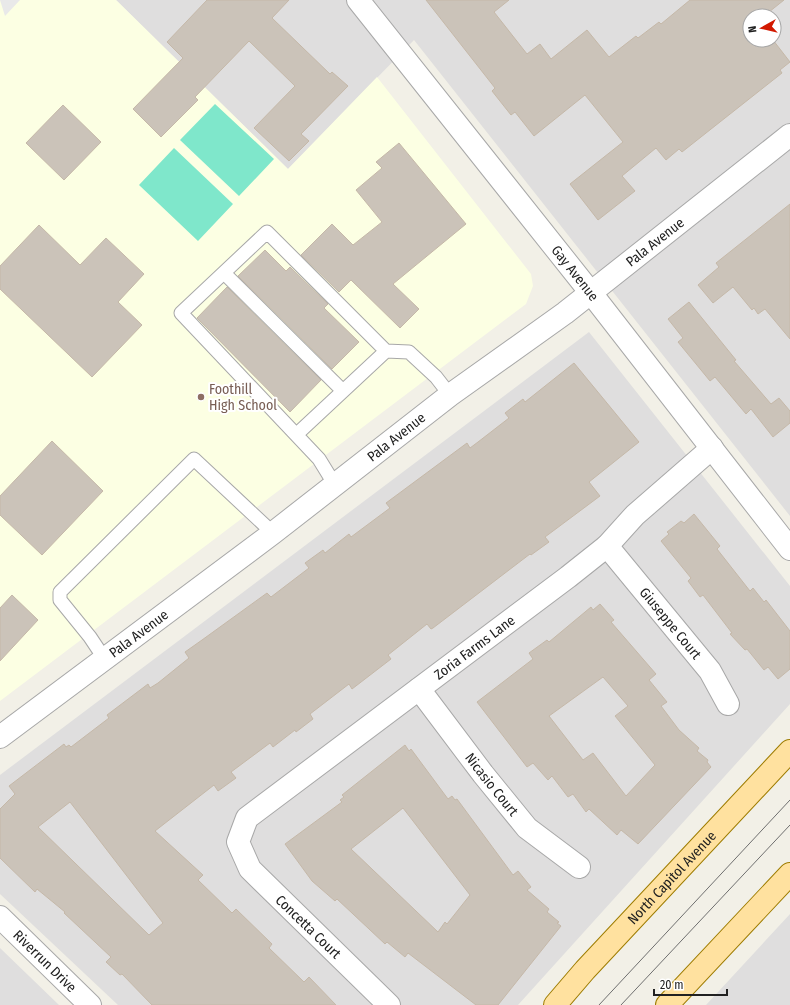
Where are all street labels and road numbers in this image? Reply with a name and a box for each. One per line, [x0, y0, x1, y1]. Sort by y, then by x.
street label: Pala Avenue [622, 214, 687, 270]
street label: Gay Avenue [548, 242, 603, 304]
street label: Pala Avenue [364, 409, 429, 465]
street label: Giuseppe Court [636, 584, 705, 663]
street label: Pala Avenue [106, 606, 171, 661]
street label: Zoria Farms Lane [431, 611, 518, 683]
street label: Nicasio Court [462, 749, 522, 820]
street label: North Capitol Avenue [624, 827, 720, 928]
street label: Concetta Court [272, 892, 345, 963]
street label: Riverrun Drive [10, 926, 80, 996]

